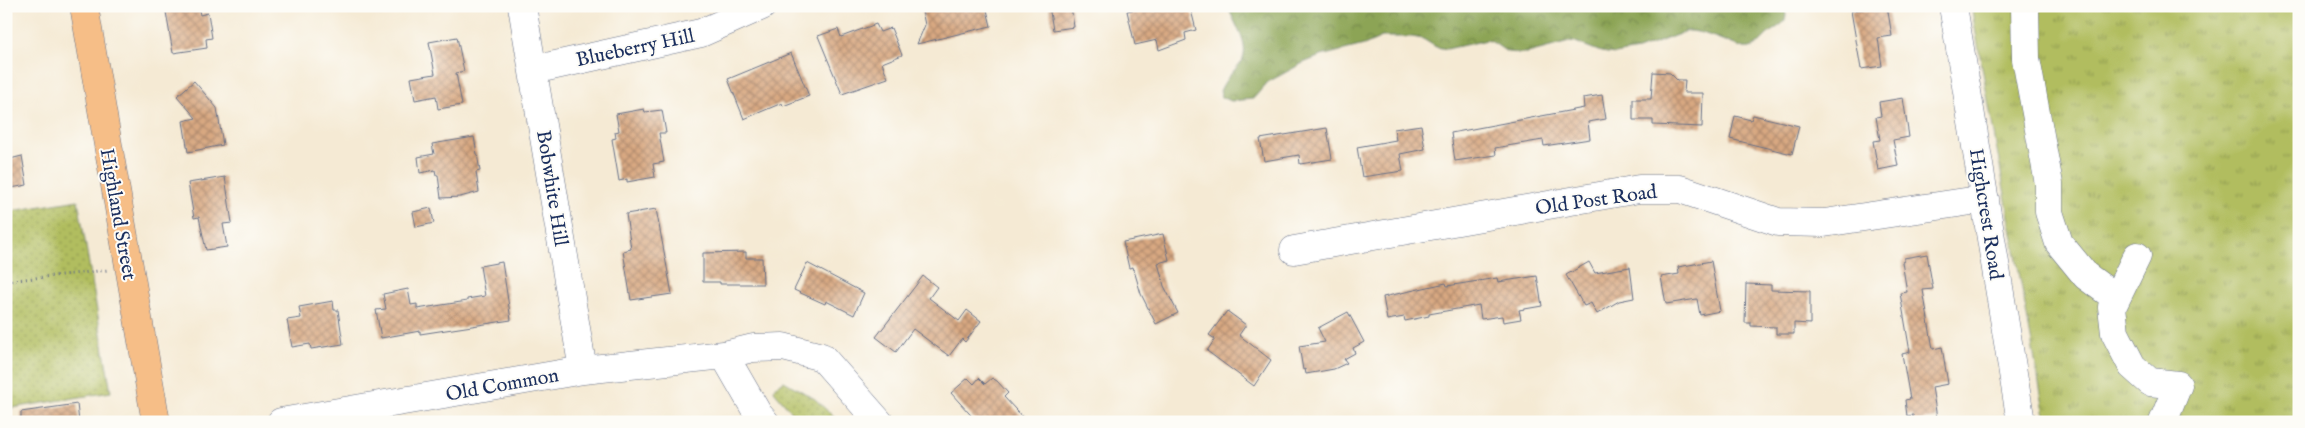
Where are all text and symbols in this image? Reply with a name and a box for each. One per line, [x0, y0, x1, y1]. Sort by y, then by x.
street label: Blueberry Hill [574, 24, 697, 73]
street label: Bobwhite Hill [530, 128, 573, 249]
street label: Highland Street [94, 146, 141, 282]
street label: Highcrest Road [1963, 147, 2008, 282]
street label: Old Post Road [1534, 180, 1659, 221]
street label: Old Common [444, 363, 561, 408]

